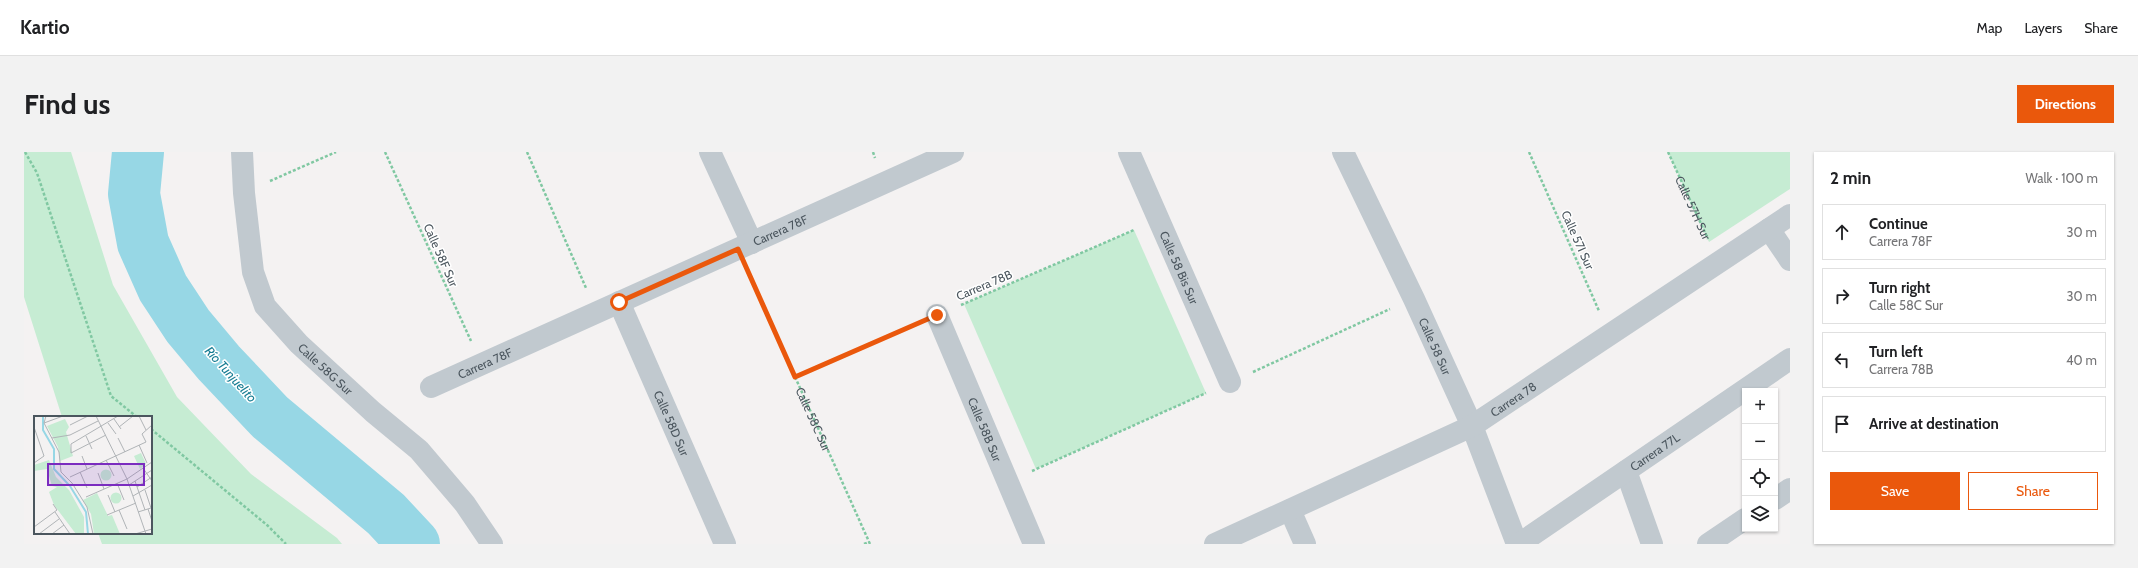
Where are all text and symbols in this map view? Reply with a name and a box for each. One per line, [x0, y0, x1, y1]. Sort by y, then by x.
text: Kartio [20, 16, 69, 39]
text: Map [1977, 19, 2002, 37]
text: Layers [2024, 19, 2062, 37]
text: Share [2084, 19, 2118, 37]
button: Directions [2017, 85, 2114, 123]
text: Find us [24, 87, 110, 121]
text: 2 min [1830, 168, 1871, 188]
text: Walk · 100 m [2025, 170, 2098, 186]
street label: Calle 57H Sur [1672, 173, 1715, 242]
street label: Calle 57I Sur [1558, 208, 1598, 272]
street label: Carrera 78F [750, 211, 811, 249]
text: Continue [1869, 215, 1928, 233]
street label: Calle 58F Sur [420, 221, 462, 289]
icon: ahead [1831, 221, 1853, 243]
text: 30 m [2067, 224, 2097, 240]
street label: Calle 58 Bis Sur [1157, 228, 1202, 306]
text: Carrera 78F [1869, 233, 1932, 249]
street label: Carrera 78B [954, 266, 1014, 304]
text: Turn right [1869, 279, 1930, 297]
icon: right [1831, 285, 1853, 307]
text: 30 m [2067, 288, 2097, 304]
route start [610, 293, 628, 311]
text: Calle 58C Sur [1869, 297, 1943, 313]
route end [928, 306, 946, 324]
street label: Calle 58 Sur [1416, 315, 1455, 377]
street label: Calle 58G Sur [295, 340, 357, 398]
water label: Río Tunjuelito [201, 343, 261, 406]
text: Turn left [1869, 343, 1923, 361]
street label: Carrera 78F [455, 344, 515, 382]
icon: left [1831, 349, 1853, 371]
text: 40 m [2066, 352, 2097, 368]
text: Carrera 78B [1869, 361, 1933, 377]
street label: Carrera 78 [1487, 378, 1539, 419]
street label: Calle 58C Sur [793, 385, 835, 453]
street label: Calle 58D Sur [651, 388, 693, 458]
map controls [1742, 388, 1778, 532]
button: + [1742, 388, 1778, 424]
street label: Calle 58B Sur [965, 395, 1006, 464]
icon: arrive [1831, 413, 1853, 435]
text: Arrive at destination [1869, 415, 1999, 433]
inset map [34, 416, 152, 534]
button: − [1742, 424, 1778, 460]
street label: Carrera 77L [1627, 429, 1682, 474]
button: locate [1742, 460, 1778, 496]
button: Save [1830, 472, 1960, 510]
button: Share [1968, 472, 2098, 510]
button: layers [1742, 496, 1778, 532]

